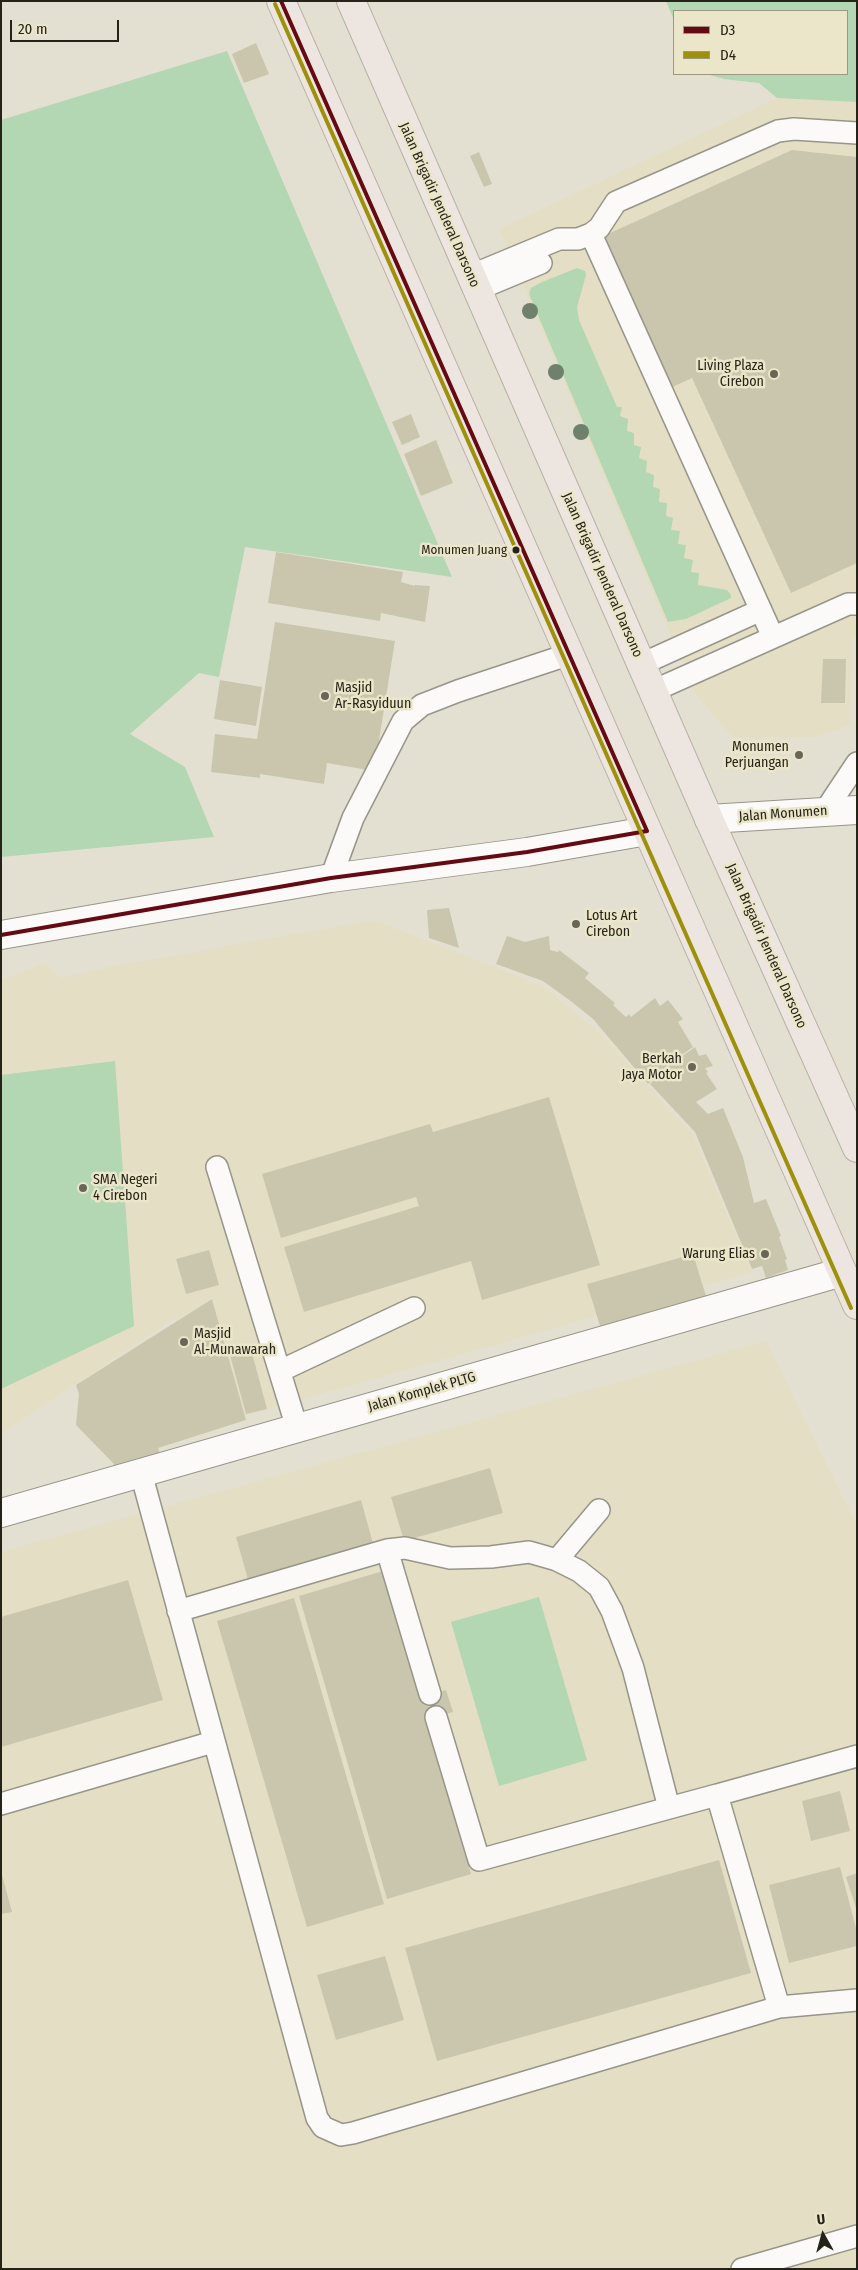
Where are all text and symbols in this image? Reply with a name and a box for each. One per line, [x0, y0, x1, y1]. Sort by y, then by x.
scale bar [12, 10, 121, 42]
legend [673, 10, 848, 75]
text: 20 m [18, 20, 48, 38]
text: D3 [720, 21, 735, 39]
text: D4 [720, 46, 736, 64]
street label: Jalan Brigadir Jenderal Darsono [395, 120, 483, 290]
place label: Living Plaza Cirebon [697, 358, 764, 391]
marker: Living Plaza Cirebon [768, 368, 780, 380]
street label: Jalan Brigadir Jenderal Darsono [558, 490, 646, 660]
place label: Monumen Juang [421, 542, 507, 558]
marker: Monumen Juang [511, 545, 521, 555]
place label: Masjid Ar-Rasyiduun [335, 680, 411, 712]
marker: Masjid Ar-Rasyiduun [319, 690, 331, 702]
place label: Monumen Perjuangan [725, 739, 789, 772]
marker: Monumen Perjuangan [793, 749, 805, 761]
street label: Jalan Monumen [738, 803, 828, 825]
street label: Jalan Brigadir Jenderal Darsono [722, 861, 810, 1031]
place label: Lotus Art Cirebon [586, 908, 637, 940]
marker: Lotus Art Cirebon [570, 918, 582, 930]
place label: Berkah Jaya Motor [621, 1051, 682, 1084]
marker: Berkah Jaya Motor [686, 1061, 698, 1073]
place label: SMA Negeri 4 Cirebon [93, 1172, 158, 1204]
marker: SMA Negeri 4 Cirebon [77, 1182, 89, 1194]
place label: Warung Elias [682, 1246, 755, 1262]
marker: Warung Elias [759, 1248, 771, 1260]
place label: Masjid Al-Munawarah [194, 1326, 276, 1358]
marker: Masjid Al-Munawarah [178, 1336, 190, 1348]
street label: Jalan Komplek PLTG [366, 1369, 478, 1415]
north arrow [798, 2210, 848, 2260]
text: U [816, 2211, 826, 2229]

